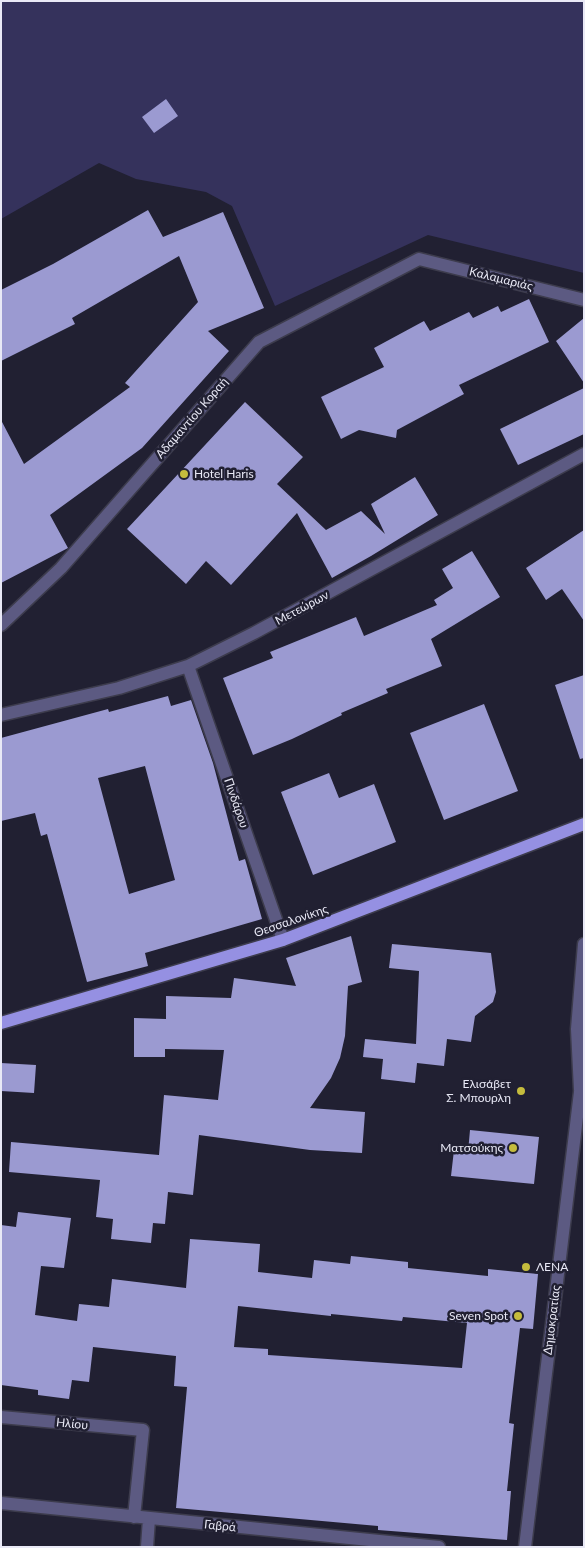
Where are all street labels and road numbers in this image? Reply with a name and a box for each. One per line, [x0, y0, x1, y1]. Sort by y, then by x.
street label: Καλαμαριάς [468, 264, 534, 294]
street label: Αδαμαντίου Κοραή [153, 375, 231, 461]
street label: Μετεώρων [273, 588, 331, 628]
street label: Πινδάρου [221, 776, 251, 830]
street label: Θεσσαλονίκης [252, 902, 330, 940]
street label: Δημοκρατίας [541, 1284, 563, 1356]
street label: Ηλίου [55, 1415, 89, 1433]
street label: Γαβρά [203, 1517, 237, 1535]

